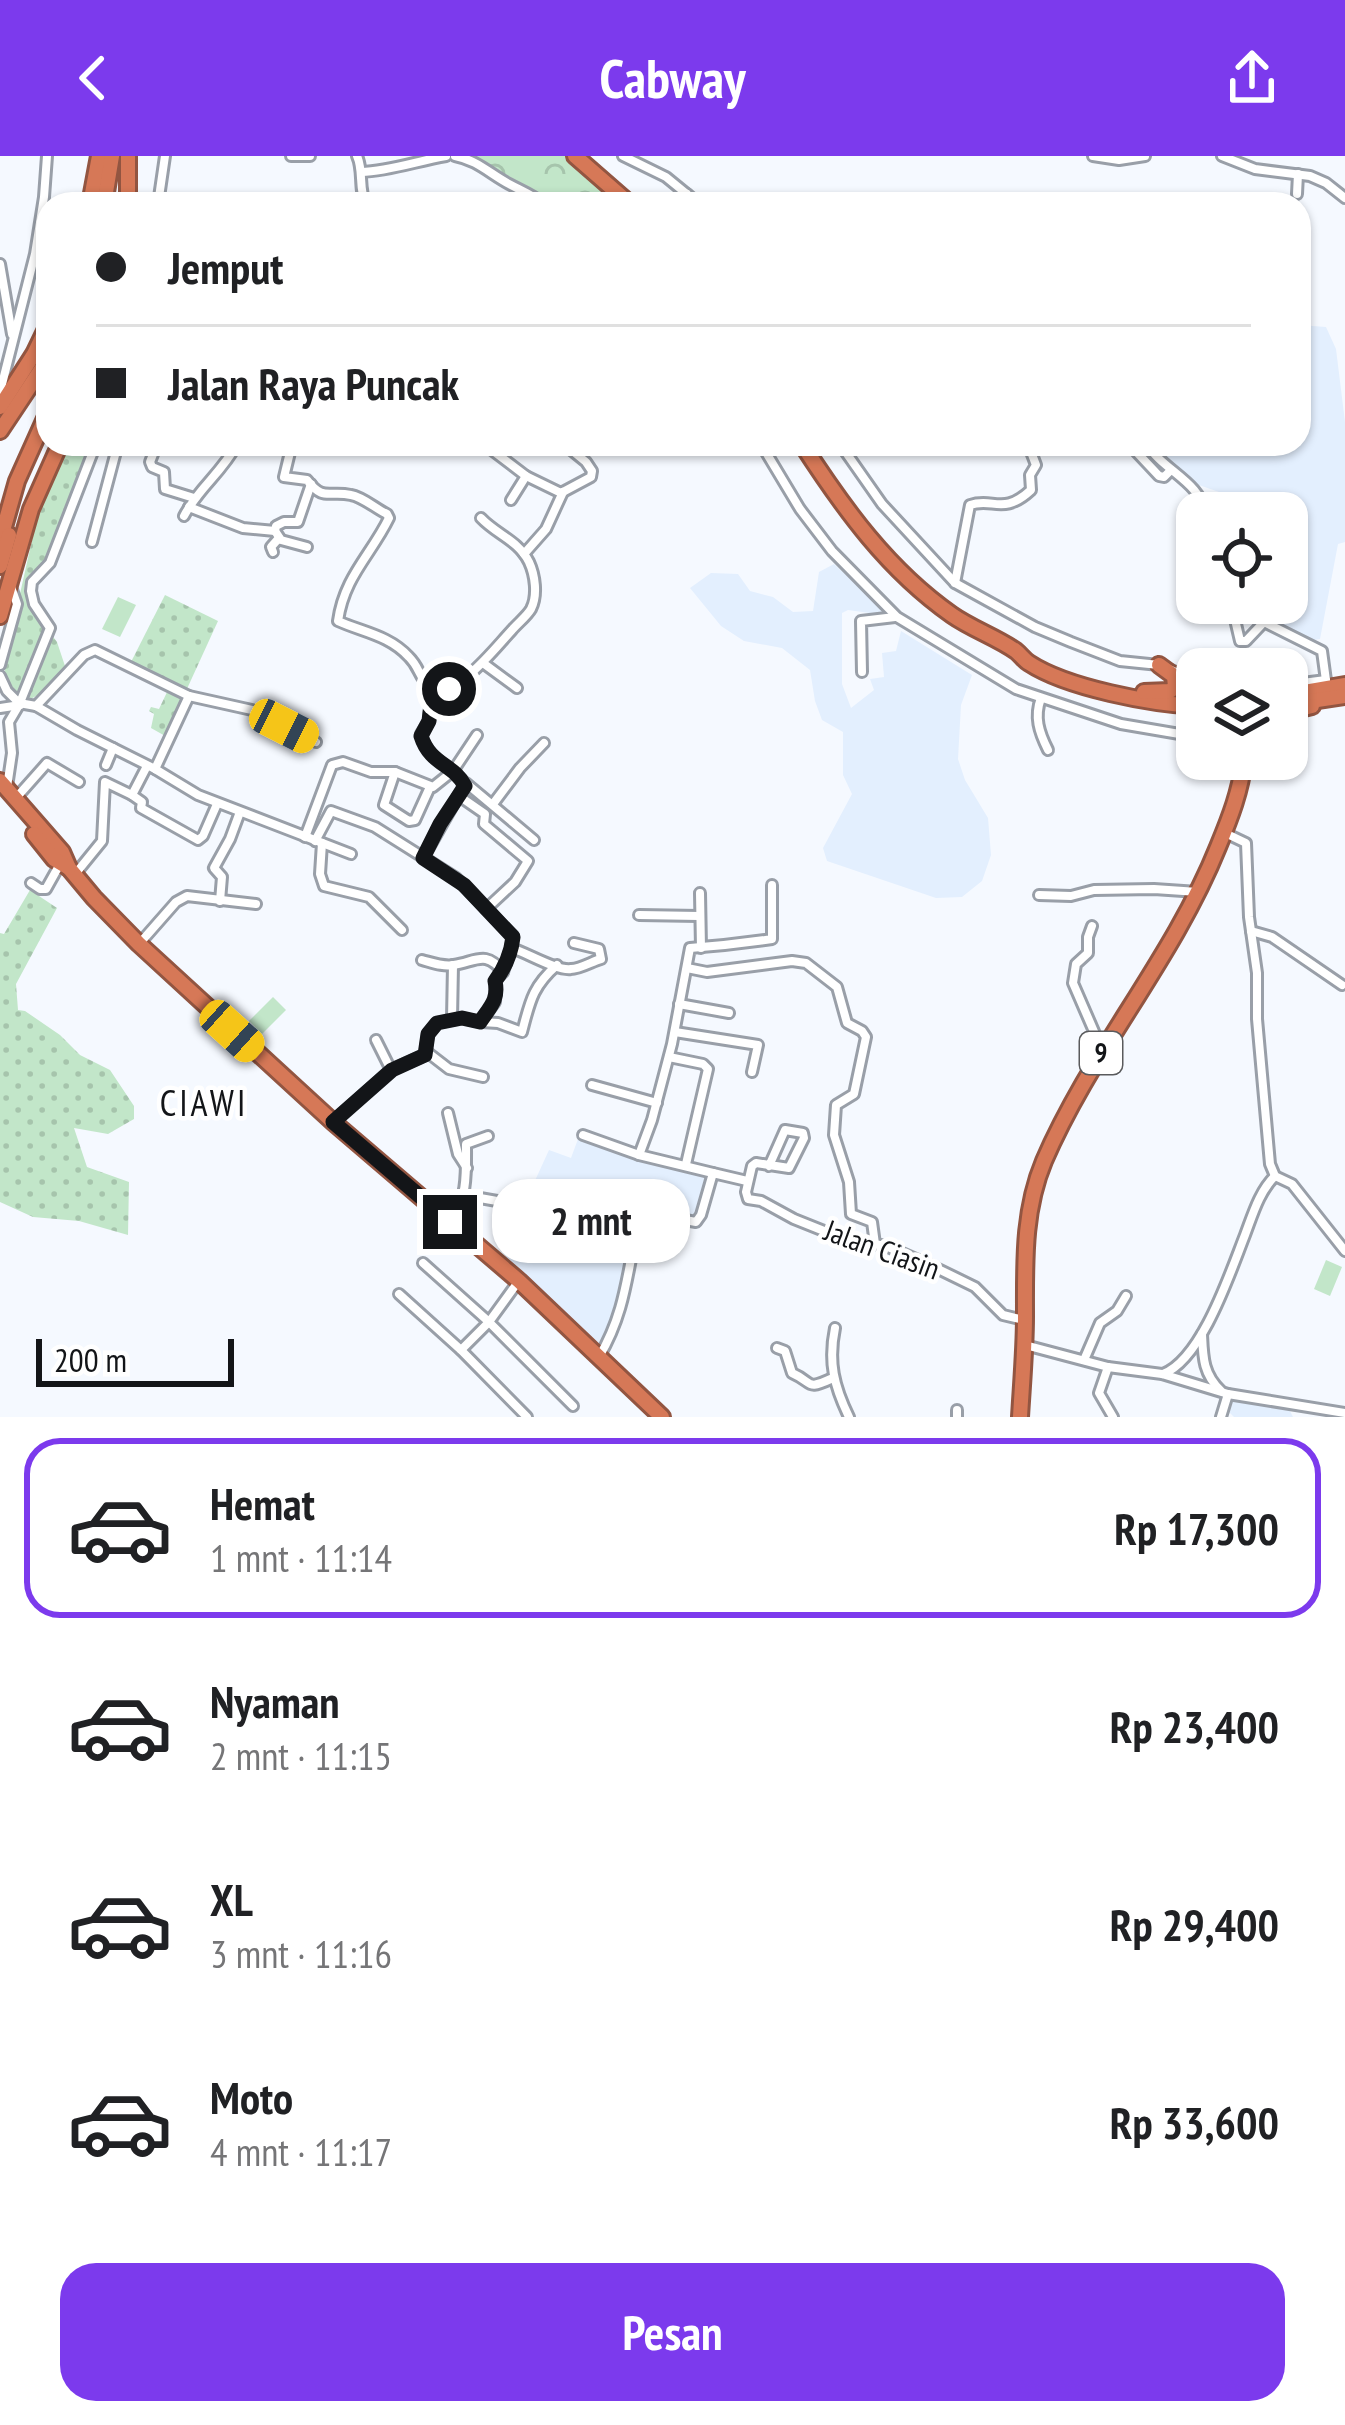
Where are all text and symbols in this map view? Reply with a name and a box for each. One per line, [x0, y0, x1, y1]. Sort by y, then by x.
text: Cabway [599, 43, 746, 113]
icon: back [60, 45, 126, 111]
icon: share [1219, 45, 1285, 111]
text: Jemput [168, 238, 283, 296]
text: Jalan Raya Puncak [168, 354, 459, 412]
map controls [1176, 492, 1308, 780]
button: locate [1176, 492, 1308, 624]
button: layers [1176, 648, 1308, 780]
route start [422, 662, 476, 716]
car [244, 694, 324, 758]
car [193, 994, 271, 1068]
road number: 9 [1080, 1032, 1122, 1074]
district label: CIAWI [160, 1079, 248, 1126]
callout: 2 mnt [492, 1180, 690, 1264]
route end [423, 1195, 477, 1249]
text: 2 mnt [550, 1195, 632, 1246]
street label: Jalan Ciasin [819, 1209, 945, 1287]
scale bar [36, 1333, 234, 1386]
text: 200 m [54, 1338, 127, 1381]
icon: car [66, 1474, 174, 1582]
text: Hemat [210, 1474, 315, 1532]
text: Rp 17,300 [1114, 1499, 1279, 1557]
text: 1 mnt · 11:14 [210, 1532, 392, 1583]
icon: car [66, 1672, 174, 1780]
text: Nyaman [210, 1672, 340, 1730]
text: Rp 23,400 [1110, 1697, 1279, 1755]
text: 2 mnt · 11:15 [210, 1730, 392, 1781]
icon: car [66, 1870, 174, 1978]
text: XL [210, 1870, 253, 1928]
text: Rp 29,400 [1110, 1895, 1279, 1953]
text: 3 mnt · 11:16 [210, 1928, 392, 1979]
icon: car [66, 2068, 174, 2176]
text: Moto [210, 2068, 293, 2126]
text: Rp 33,600 [1110, 2093, 1279, 2151]
text: 4 mnt · 11:17 [210, 2126, 392, 2177]
button: Pesan [60, 2263, 1285, 2401]

